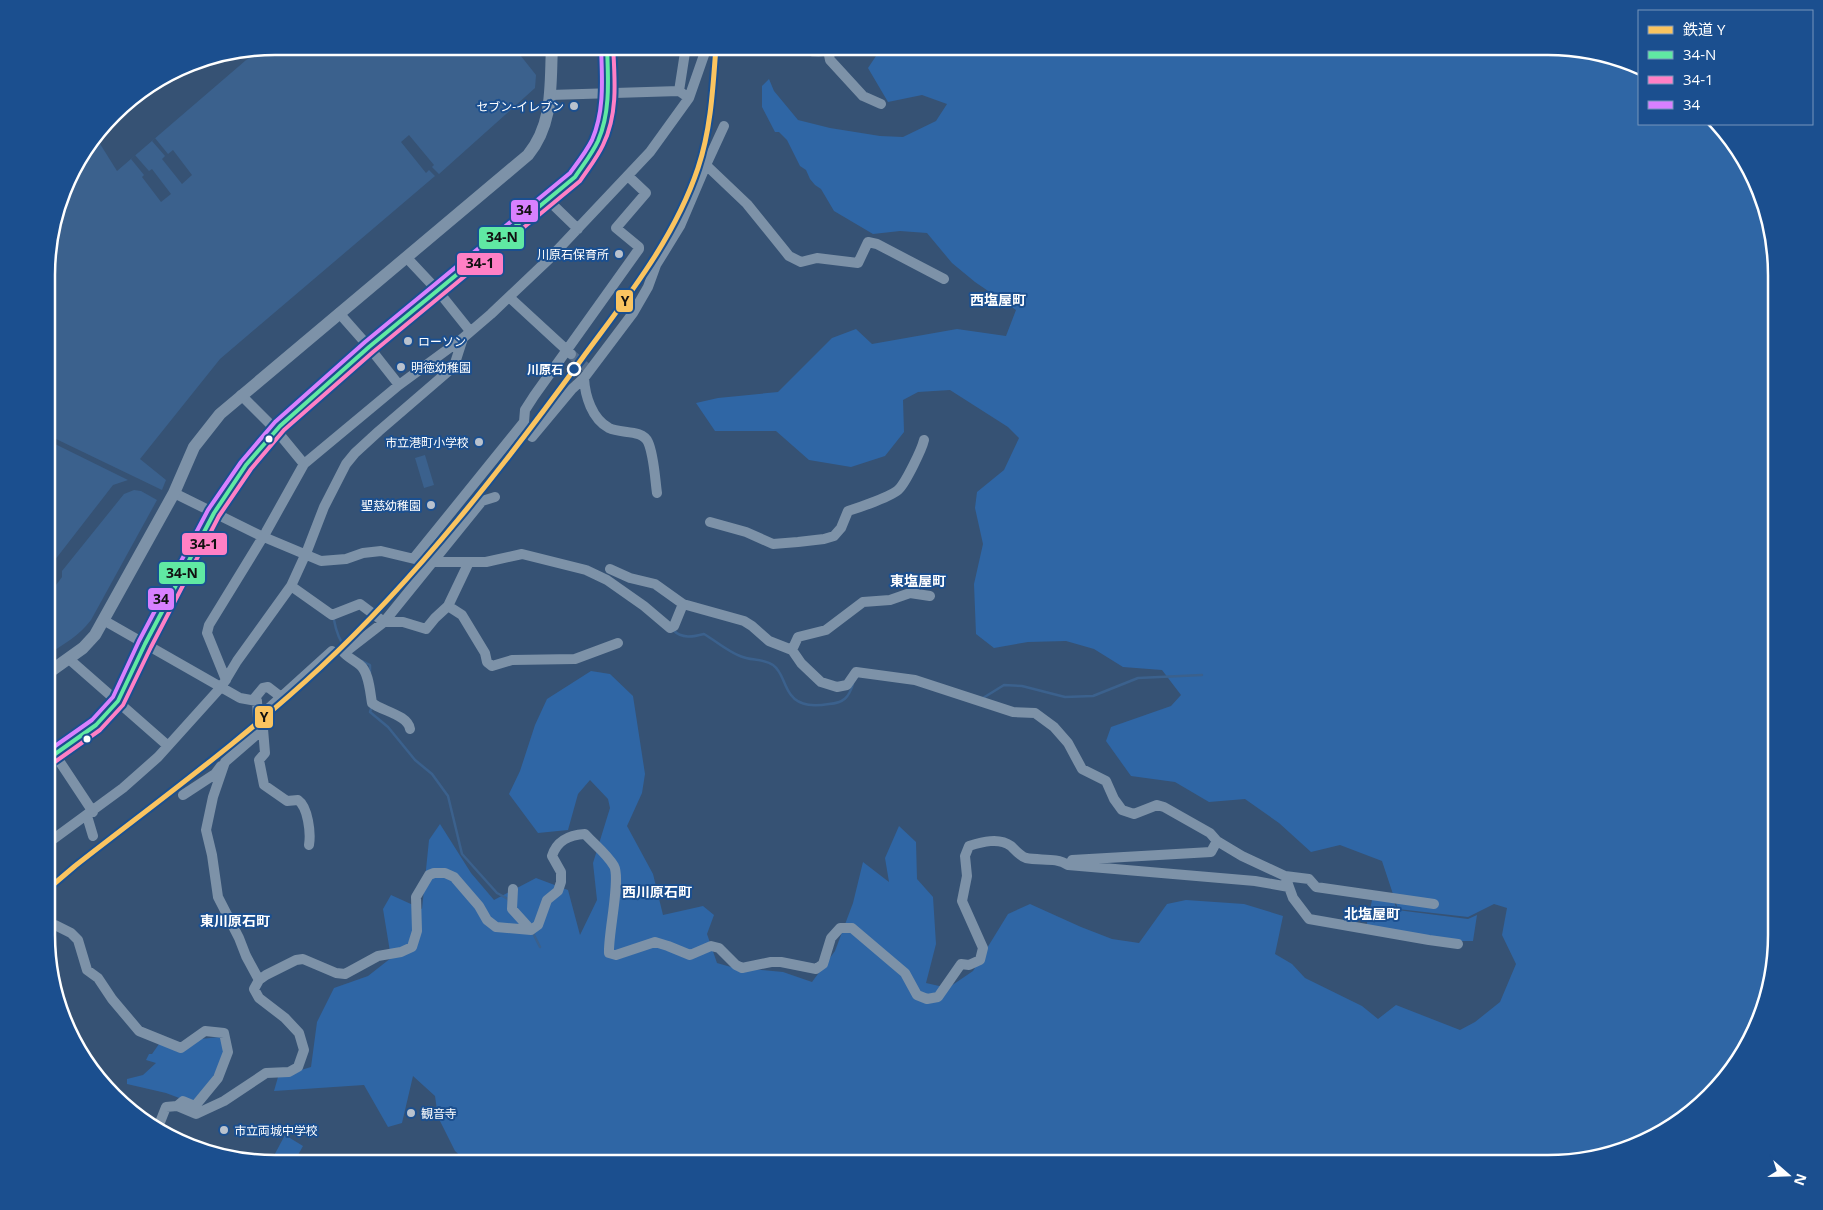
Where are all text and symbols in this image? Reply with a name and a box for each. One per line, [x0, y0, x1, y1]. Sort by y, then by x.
legend [1638, 10, 1813, 125]
text: 鉄道 Y [1683, 19, 1726, 39]
text: 34-N [1683, 44, 1716, 64]
text: 34-1 [1683, 69, 1714, 89]
text: 34 [1683, 94, 1701, 114]
place label: セブン-イレブン [476, 98, 564, 115]
marker: セブン-イレブン [568, 100, 580, 112]
line badge: 34 [510, 199, 539, 223]
text: 34 [516, 200, 532, 219]
line badge: 34-N [478, 226, 525, 250]
text: 34-N [486, 227, 518, 246]
place label: 川原石保育所 [537, 246, 609, 263]
marker: 川原石保育所 [613, 248, 625, 260]
line badge: 34-1 [456, 252, 504, 276]
text: 34-1 [466, 253, 494, 272]
line badge: Y [615, 289, 634, 313]
district label: 西塩屋町 [970, 290, 1026, 309]
text: Y [621, 291, 630, 310]
place label: ローソン [418, 333, 466, 350]
marker: ローソン [402, 335, 414, 347]
place label: 明徳幼稚園 [411, 359, 471, 376]
marker: 明徳幼稚園 [395, 361, 407, 373]
place label: 川原石 [527, 361, 563, 378]
marker: 川原石 [567, 362, 581, 376]
unlabelled marker [264, 434, 274, 444]
place label: 市立港町小学校 [385, 434, 469, 451]
marker: 市立港町小学校 [473, 436, 485, 448]
place label: 聖慈幼稚園 [361, 497, 421, 514]
marker: 聖慈幼稚園 [425, 499, 437, 511]
line badge: 34-1 [181, 532, 228, 556]
text: 34-1 [190, 534, 218, 553]
line badge: 34-N [158, 561, 206, 585]
text: 34-N [166, 563, 198, 582]
district label: 東塩屋町 [890, 571, 946, 590]
line badge: 34 [147, 587, 175, 611]
text: 34 [153, 589, 169, 608]
line badge: Y [254, 705, 274, 729]
text: Y [260, 707, 269, 726]
unlabelled marker [82, 734, 92, 744]
district label: 西川原石町 [622, 882, 692, 901]
district label: 北塩屋町 [1344, 904, 1400, 923]
district label: 東川原石町 [200, 911, 270, 930]
place label: 観音寺 [421, 1105, 457, 1122]
marker: 観音寺 [405, 1107, 417, 1119]
place label: 市立両城中学校 [234, 1122, 318, 1139]
marker: 市立両城中学校 [218, 1124, 230, 1136]
north arrow [1763, 1150, 1813, 1200]
text: N [1790, 1171, 1812, 1188]

